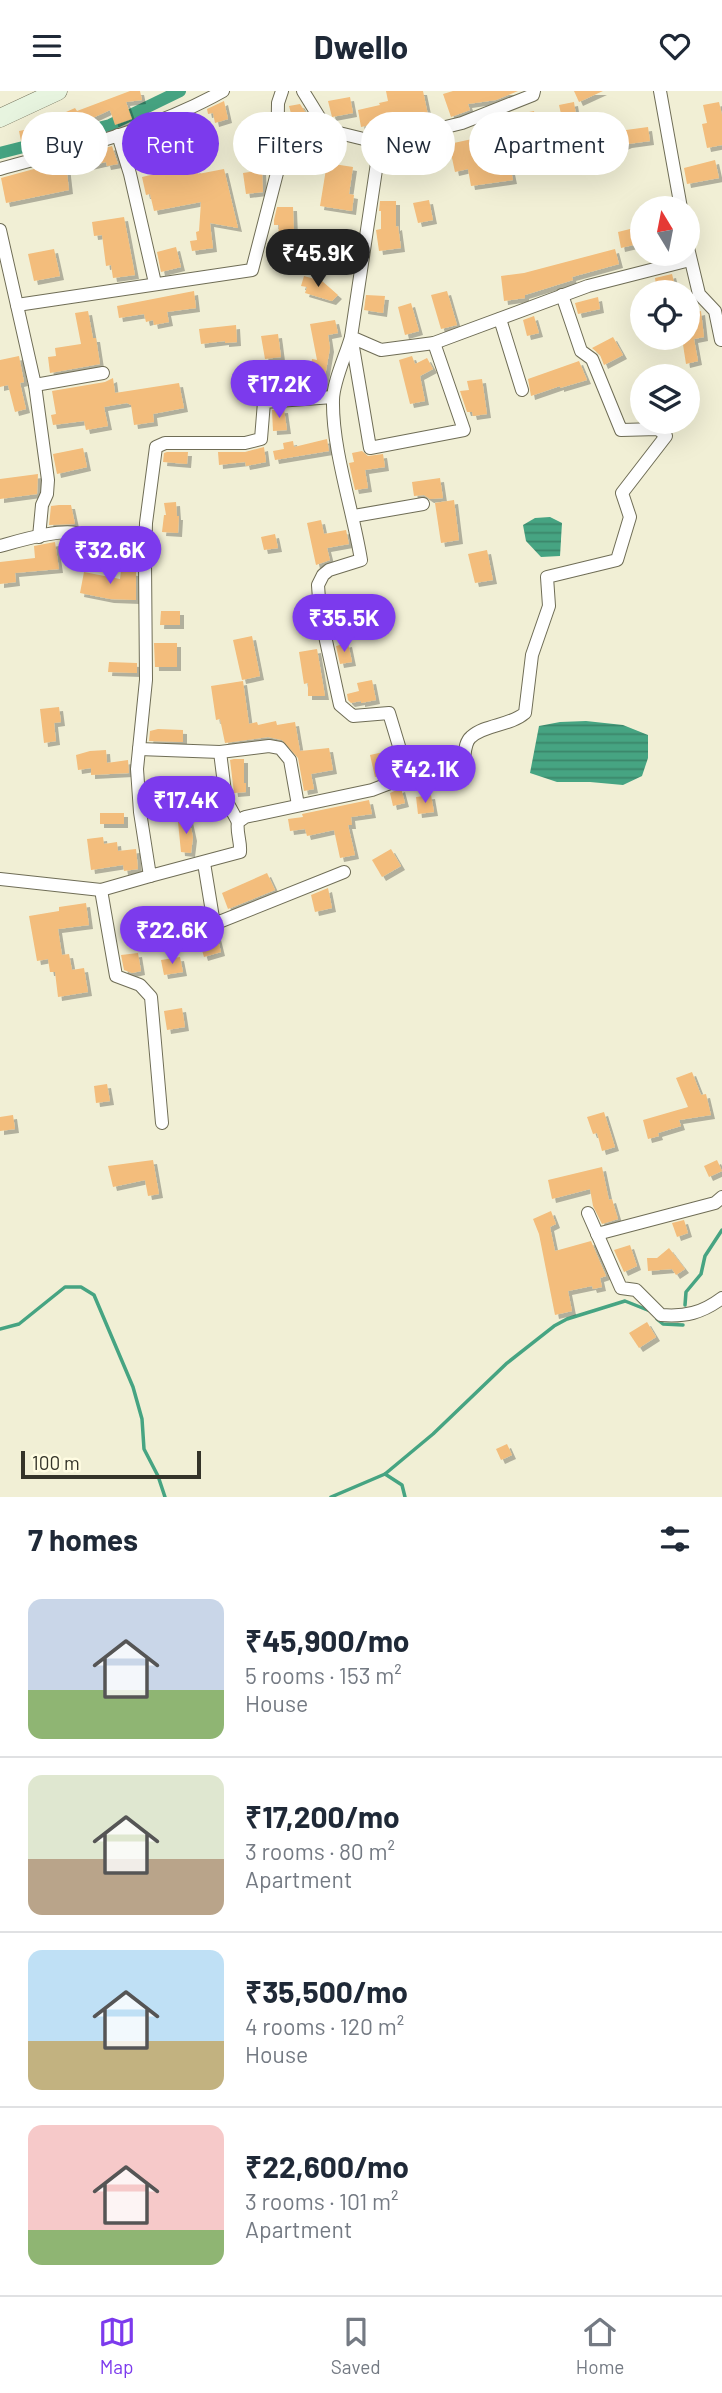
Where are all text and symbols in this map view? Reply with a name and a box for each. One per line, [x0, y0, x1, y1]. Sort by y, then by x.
icon: menu [28, 27, 66, 65]
text: Dwello [314, 27, 408, 65]
icon: heart [656, 27, 694, 65]
chip: Buy [21, 112, 108, 175]
chip: Rent [122, 112, 219, 175]
chip: Filters [233, 112, 347, 175]
chip: New [361, 112, 455, 175]
chip: Apartment [469, 112, 629, 175]
north arrow [630, 196, 700, 266]
map controls [630, 196, 700, 434]
pin: ₹45.9K [261, 229, 375, 289]
text: ₹45.9K [282, 238, 354, 266]
button: locate [630, 280, 700, 350]
pin: ₹17.2K [222, 361, 336, 420]
button: layers [630, 364, 700, 434]
text: ₹17.2K [247, 369, 311, 397]
pin: ₹32.6K [53, 526, 167, 586]
text: ₹32.6K [74, 535, 146, 563]
pin: ₹35.5K [287, 595, 401, 654]
text: ₹35.5K [309, 603, 379, 631]
pin: ₹42.1K [368, 745, 482, 805]
text: ₹42.1K [391, 754, 459, 782]
pin: ₹17.4K [129, 777, 243, 836]
text: ₹17.4K [153, 785, 219, 813]
pin: ₹22.6K [115, 907, 229, 966]
text: ₹22.6K [136, 915, 208, 943]
scale bar [21, 1448, 201, 1480]
text: 100 m [32, 1451, 80, 1474]
icon: filters [656, 1520, 694, 1558]
text: 7 homes [28, 1521, 138, 1557]
text: ₹45,900/mo [245, 1622, 410, 1658]
icon: home [84, 1627, 168, 1711]
text: 5 rooms · 153 m² [245, 1661, 402, 1689]
text: House [245, 1689, 308, 1717]
text: ₹17,200/mo [245, 1798, 400, 1834]
icon: home [84, 1803, 168, 1887]
text: 3 rooms · 80 m² [245, 1837, 395, 1865]
text: Apartment [245, 1865, 352, 1893]
text: ₹35,500/mo [245, 1973, 408, 2009]
icon: home [84, 1978, 168, 2062]
text: 4 rooms · 120 m² [245, 2012, 404, 2040]
text: House [245, 2040, 308, 2068]
text: ₹22,600/mo [245, 2148, 409, 2184]
icon: home [84, 2153, 168, 2237]
text: 3 rooms · 101 m² [245, 2187, 398, 2215]
text: Apartment [245, 2215, 352, 2243]
tab: Map [98, 2313, 136, 2378]
tab: Saved [331, 2313, 381, 2378]
tab: Home [576, 2313, 624, 2378]

